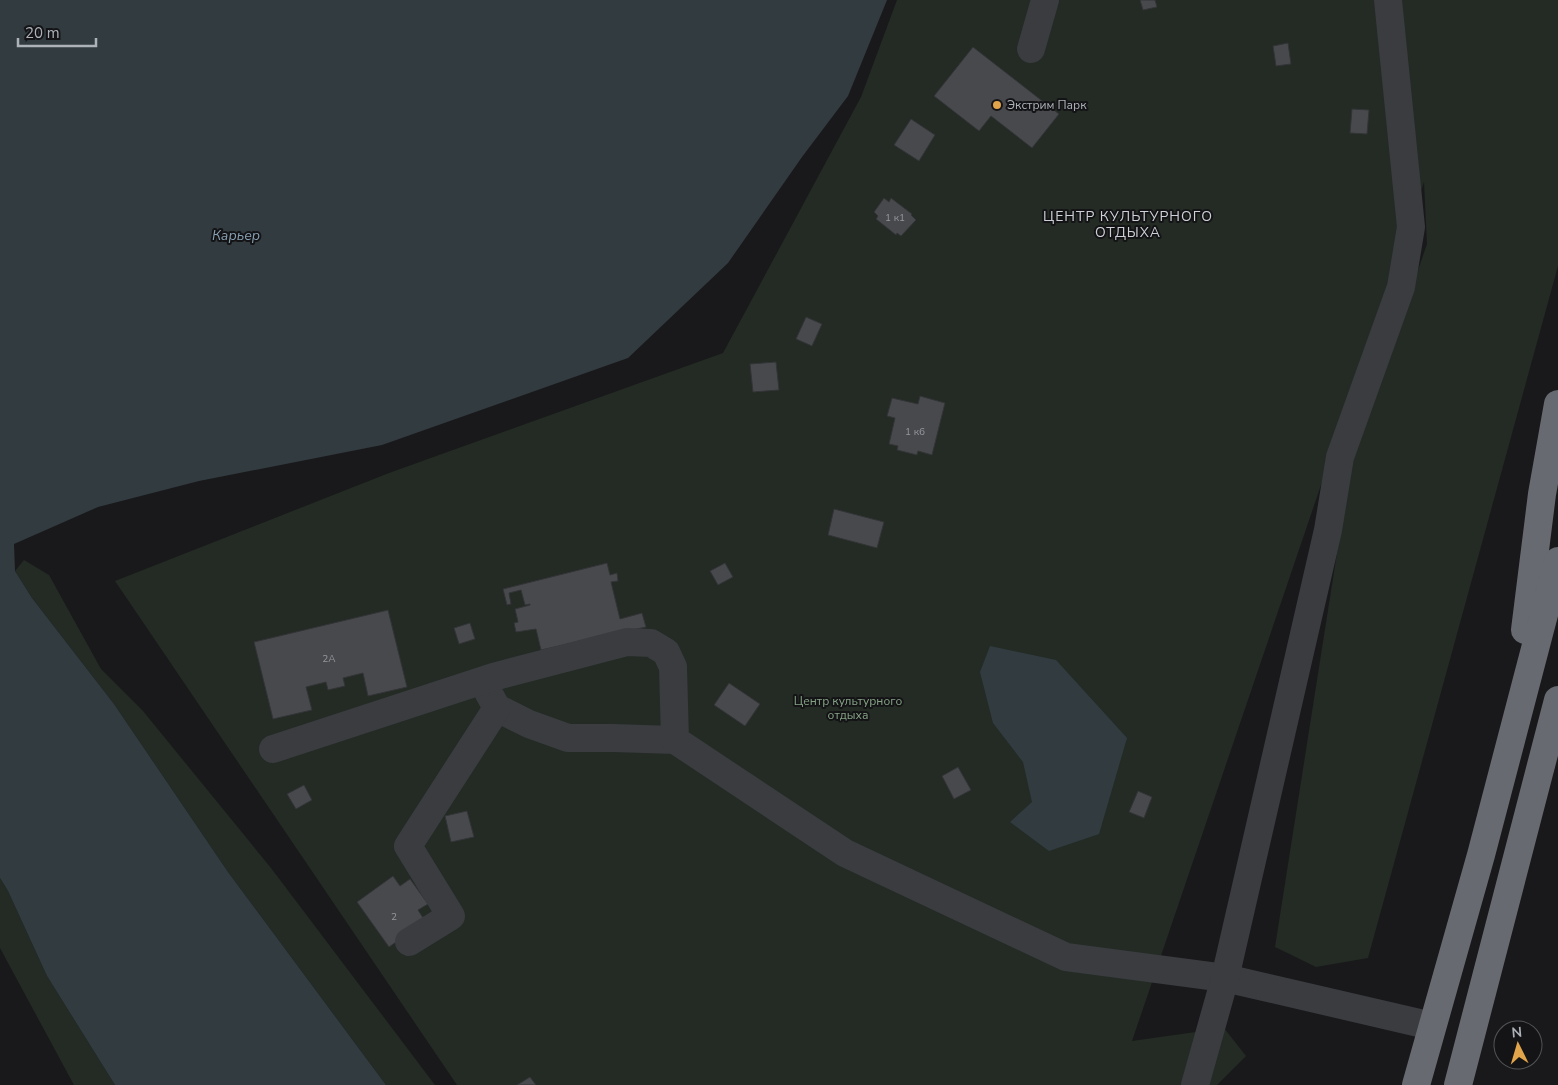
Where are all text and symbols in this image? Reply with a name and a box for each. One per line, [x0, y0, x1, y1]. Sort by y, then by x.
scale bar [18, 15, 95, 47]
text: 20 m [25, 23, 60, 43]
place label: Экстрим Парк [1007, 97, 1087, 113]
marker: Экстрим Парк [991, 99, 1003, 111]
district label: ЦЕНТР КУЛЬТУРНОГО ОТДЫХА [1043, 207, 1213, 242]
house number: 1 к1 [885, 211, 905, 225]
water label: Карьер [212, 226, 260, 245]
house number: 1 к6 [905, 425, 925, 439]
house number: 2А [322, 652, 336, 666]
park label: Центр культурного отдыха [794, 693, 902, 723]
house number: 2 [391, 910, 397, 924]
north arrow [1493, 1020, 1543, 1070]
text: N [1511, 1023, 1523, 1042]

